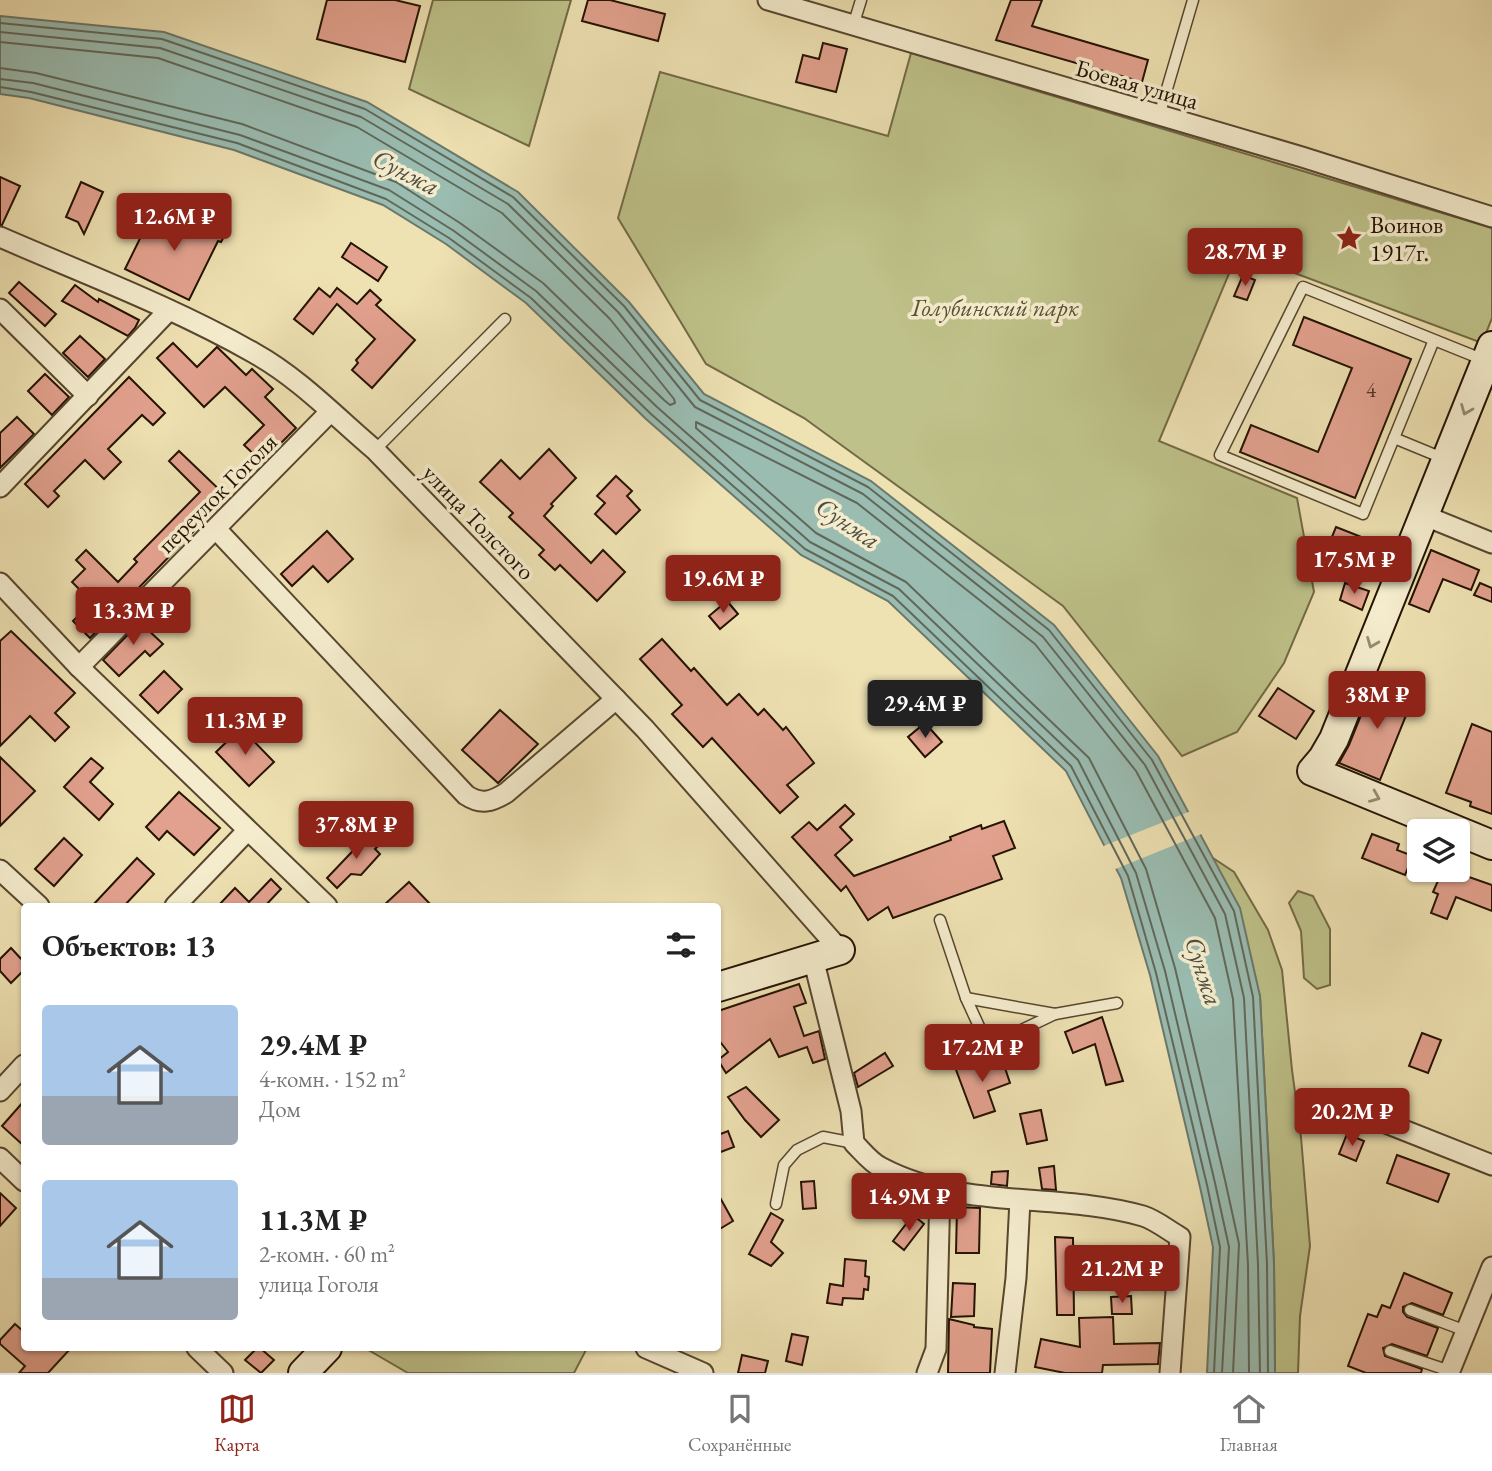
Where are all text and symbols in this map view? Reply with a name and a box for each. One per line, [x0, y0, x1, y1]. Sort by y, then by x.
street label: Боевая улица [1072, 52, 1203, 116]
water label: Сунжа [367, 141, 445, 203]
pin: 12.6M ₽ [109, 194, 239, 253]
text: 12.6M ₽ [133, 201, 215, 231]
place label: Воинов 1917г. [1370, 209, 1443, 268]
place icon: Воинов 1917г. [1334, 223, 1364, 253]
pin: 28.7M ₽ [1180, 229, 1310, 288]
text: 28.7M ₽ [1204, 236, 1286, 266]
park label: Голубинский парк [910, 292, 1079, 323]
house number: 4 [1366, 376, 1377, 403]
one-way arrow [1460, 402, 1474, 415]
street label: переулок Гоголя [151, 426, 284, 559]
street label: улица Толстого [416, 458, 542, 586]
water label: Сунжа [809, 489, 887, 557]
pin: 17.5M ₽ [1289, 536, 1419, 596]
text: 17.5M ₽ [1313, 544, 1395, 574]
pin: 19.6M ₽ [658, 556, 788, 615]
text: 19.6M ₽ [682, 563, 764, 593]
pin: 13.3M ₽ [68, 588, 198, 647]
text: 13.3M ₽ [92, 595, 174, 625]
one-way arrow [1366, 637, 1380, 649]
pin: 38M ₽ [1328, 672, 1426, 731]
text: 38M ₽ [1344, 679, 1410, 709]
pin: 29.4M ₽ [860, 680, 990, 740]
text: 29.4M ₽ [884, 688, 966, 718]
pin: 11.3M ₽ [180, 698, 310, 757]
text: 11.3M ₽ [204, 705, 286, 735]
one-way arrow [1368, 789, 1380, 803]
pin: 37.8M ₽ [291, 802, 421, 861]
text: 37.8M ₽ [315, 809, 397, 839]
map controls [1407, 819, 1470, 882]
button: layers [1407, 819, 1470, 882]
text: Объектов: 13 [42, 926, 216, 965]
icon: filters [662, 926, 700, 964]
water label: Сунжа [1177, 932, 1231, 1010]
pin: 17.2M ₽ [917, 1024, 1047, 1084]
text: 29.4M ₽ [259, 1025, 367, 1064]
text: 17.2M ₽ [941, 1032, 1023, 1062]
icon: home [98, 1033, 182, 1117]
text: 4-комн. · 152 m² [259, 1064, 406, 1094]
pin: 20.2M ₽ [1287, 1088, 1417, 1148]
text: Дом [259, 1094, 301, 1124]
text: 20.2M ₽ [1311, 1096, 1393, 1126]
pin: 14.9M ₽ [844, 1174, 974, 1233]
text: 14.9M ₽ [868, 1181, 950, 1211]
text: 11.3M ₽ [259, 1200, 367, 1239]
icon: home [98, 1208, 182, 1292]
text: 2-комн. · 60 m² [259, 1239, 395, 1269]
pin: 21.2M ₽ [1057, 1246, 1187, 1305]
text: 21.2M ₽ [1081, 1253, 1163, 1283]
text: улица Гоголя [259, 1269, 379, 1299]
tab: Карта [214, 1390, 260, 1457]
tab: Сохранённые [688, 1390, 792, 1457]
tab: Главная [1220, 1390, 1278, 1457]

